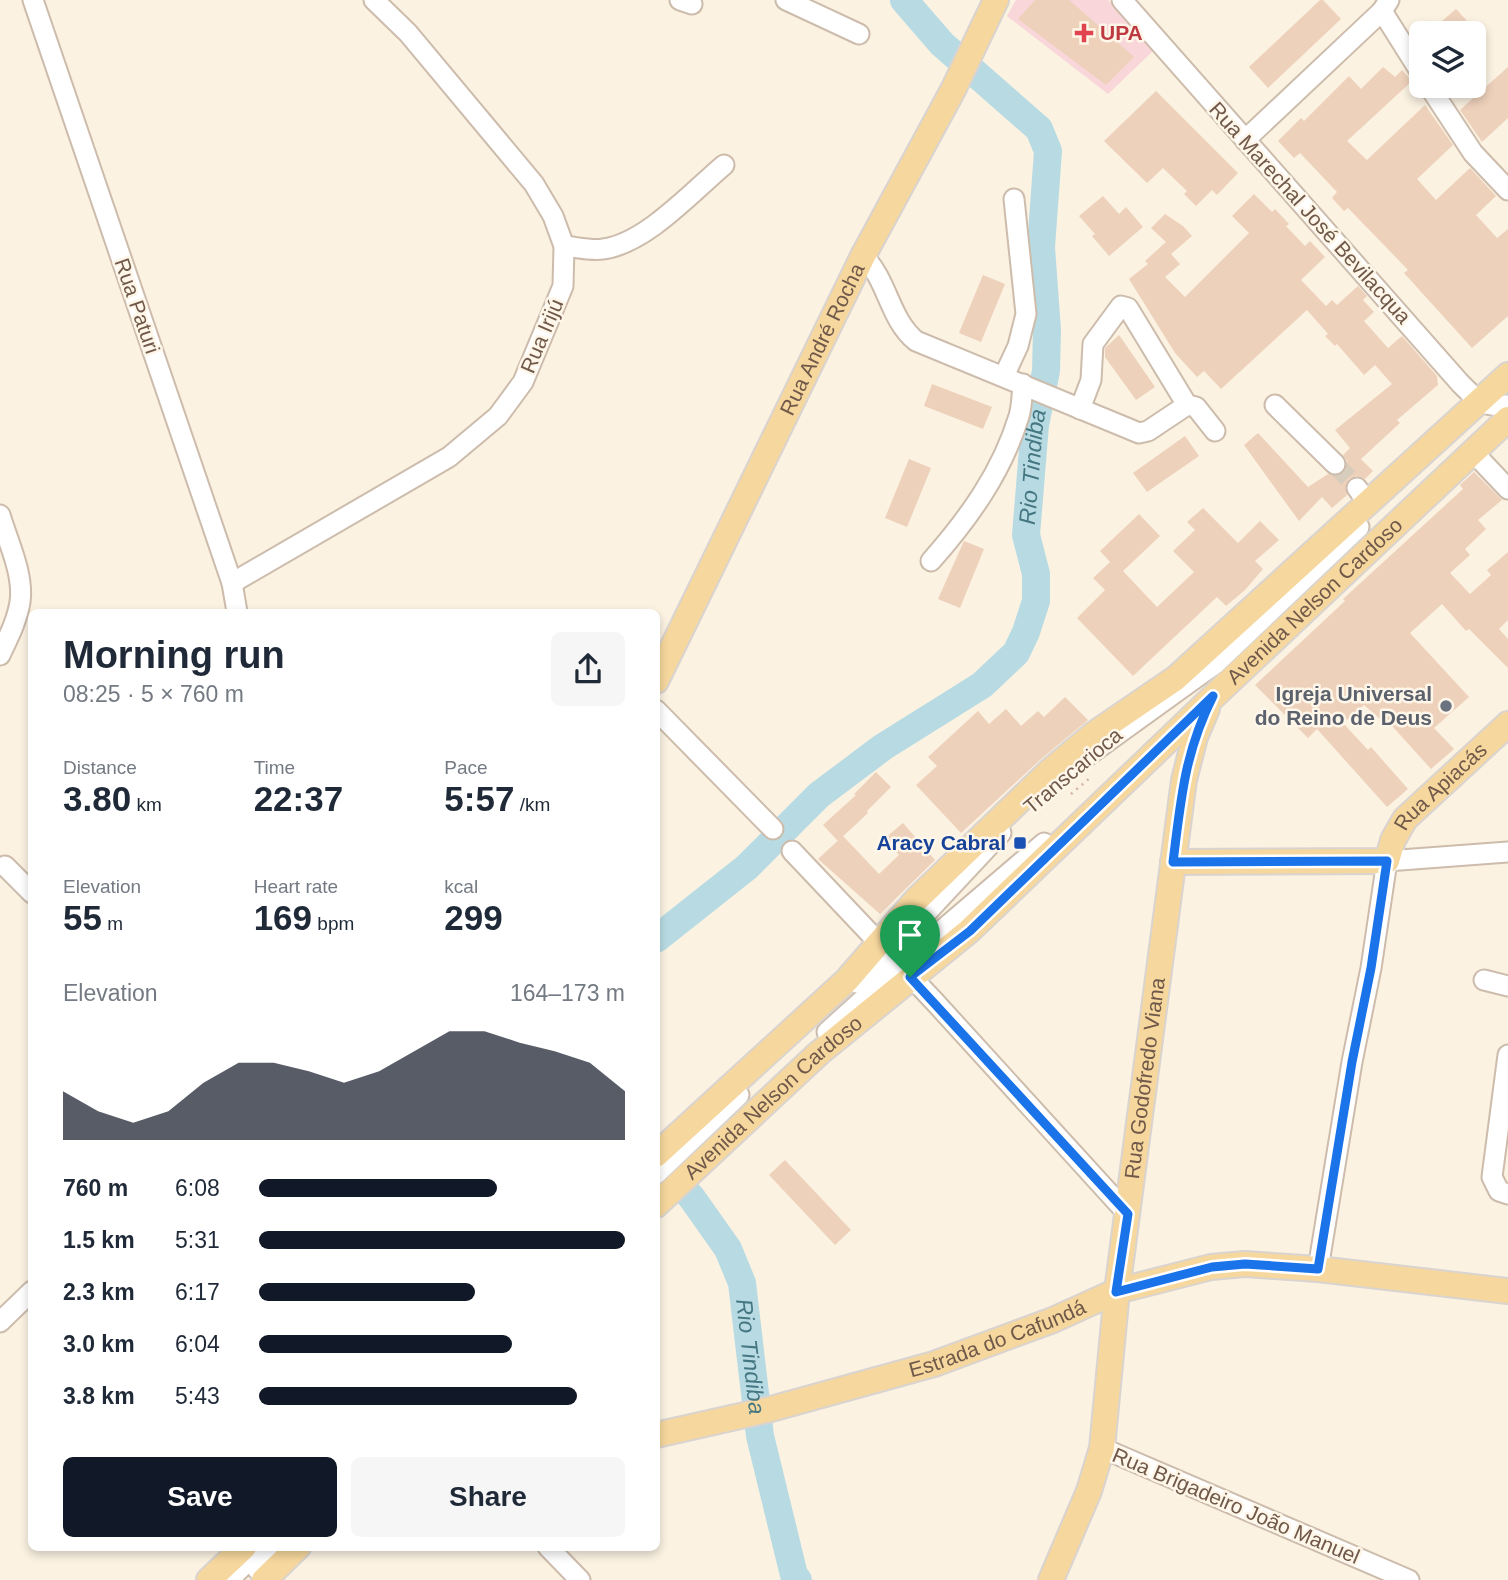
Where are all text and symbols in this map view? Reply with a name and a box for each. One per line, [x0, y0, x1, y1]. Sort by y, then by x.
place label: UPA [1100, 21, 1143, 44]
map controls [1409, 21, 1486, 98]
button: layers [1409, 21, 1486, 98]
marker: UPA [1074, 23, 1094, 43]
street label: Rua Marechal José Bevilacqua [1205, 97, 1416, 328]
street label: Rua Paturi [110, 255, 164, 356]
street label: Rua André Rocha [775, 259, 869, 419]
street label: Rua Irijú [516, 295, 567, 376]
water label: Rio Tindiba [1014, 406, 1051, 526]
street label: Avenida Nelson Cardoso [1222, 513, 1407, 689]
button: share [551, 632, 625, 706]
text: Morning run [63, 634, 285, 676]
text: 08:25 · 5 × 760 m [63, 681, 244, 707]
place label: Igreja Universal do Reino de Deus [1255, 682, 1432, 729]
marker: Igreja Universal do Reino de Deus [1438, 698, 1454, 714]
street label: Transcarioca [1019, 723, 1127, 818]
street label: Rua Apiacás [1389, 738, 1491, 834]
text: Distance [63, 757, 137, 778]
text: Time [254, 757, 295, 778]
text: Pace [444, 757, 488, 778]
text: 3.80 [63, 779, 131, 818]
text: 22:37 [254, 779, 343, 818]
text: 5:57 [444, 779, 514, 818]
text: km [131, 794, 162, 815]
text: /km [514, 794, 550, 815]
place label: Aracy Cabral [876, 831, 1006, 854]
marker: Aracy Cabral [1012, 835, 1028, 851]
text: Elevation [63, 876, 141, 897]
text: Heart rate [254, 876, 338, 897]
text: kcal [444, 876, 478, 897]
text: 55 [63, 898, 102, 937]
text: 169 [254, 898, 312, 937]
text: 299 [444, 898, 503, 937]
pin [880, 905, 940, 977]
text: m [102, 913, 123, 934]
text: bpm [312, 913, 354, 934]
icon: arrive [891, 916, 929, 954]
street label: Rua Godofredo Viana [1120, 976, 1169, 1180]
text: Elevation [63, 980, 158, 1006]
text: 164–173 m [510, 980, 625, 1006]
street label: Avenida Nelson Cardoso [679, 1011, 866, 1184]
text: 760 m [63, 1175, 128, 1201]
text: 6:08 [175, 1175, 220, 1201]
text: 1.5 km [63, 1227, 135, 1253]
text: 5:31 [175, 1227, 220, 1253]
text: 2.3 km [63, 1279, 135, 1305]
text: 6:17 [175, 1279, 220, 1305]
street label: Estrada do Cafundá [906, 1295, 1089, 1381]
water label: Rio Tindiba [731, 1297, 770, 1416]
text: 3.0 km [63, 1331, 135, 1357]
text: 6:04 [175, 1331, 220, 1357]
text: 3.8 km [63, 1383, 135, 1409]
text: 5:43 [175, 1383, 220, 1409]
street label: Rua Brigadeiro João Manuel [1109, 1443, 1363, 1568]
button: Save [63, 1457, 337, 1537]
button: Share [351, 1457, 625, 1537]

